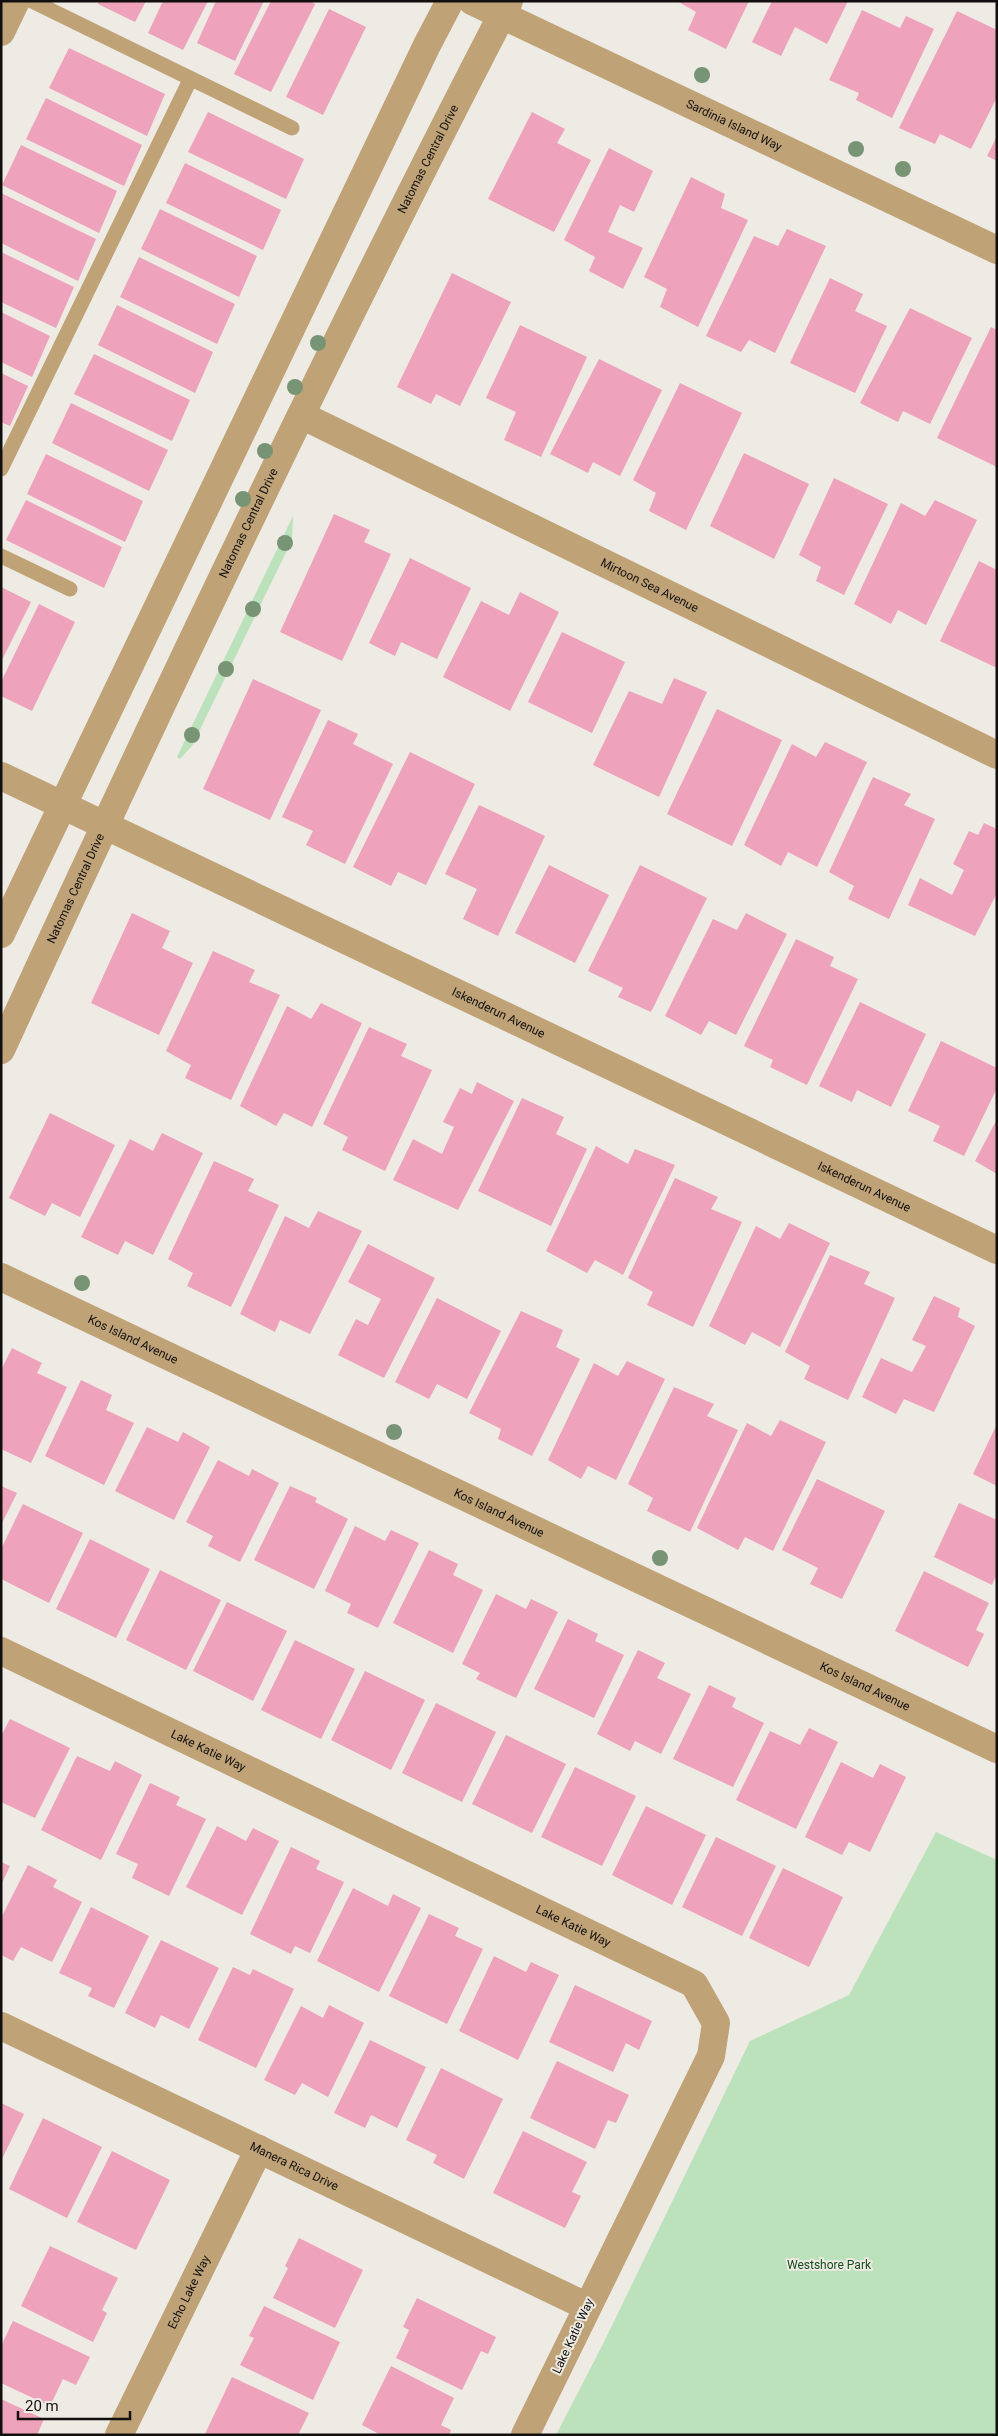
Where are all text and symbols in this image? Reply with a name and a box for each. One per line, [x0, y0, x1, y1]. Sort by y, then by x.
street label: Sardinia Island Way [684, 97, 784, 154]
street label: Natomas Central Drive [395, 102, 461, 216]
street label: Natomas Central Drive [216, 466, 281, 580]
street label: Mirtoon Sea Avenue [598, 555, 701, 615]
street label: Natomas Central Drive [44, 831, 107, 946]
street label: Iskenderun Avenue [450, 985, 547, 1041]
street label: Iskenderun Avenue [816, 1159, 913, 1215]
street label: Kos Island Avenue [86, 1312, 180, 1367]
street label: Kos Island Avenue [452, 1486, 546, 1540]
street label: Kos Island Avenue [818, 1659, 912, 1714]
street label: Lake Katie Way [169, 1727, 248, 1775]
street label: Lake Katie Way [534, 1902, 613, 1950]
street label: Manera Rica Drive [248, 2139, 341, 2193]
street label: Echo Lake Way [165, 2253, 213, 2331]
park label: Westshore Park [787, 2258, 872, 2272]
street label: Lake Katie Way [550, 2296, 597, 2376]
scale bar [18, 2388, 130, 2420]
text: 20 m [25, 2397, 59, 2415]

